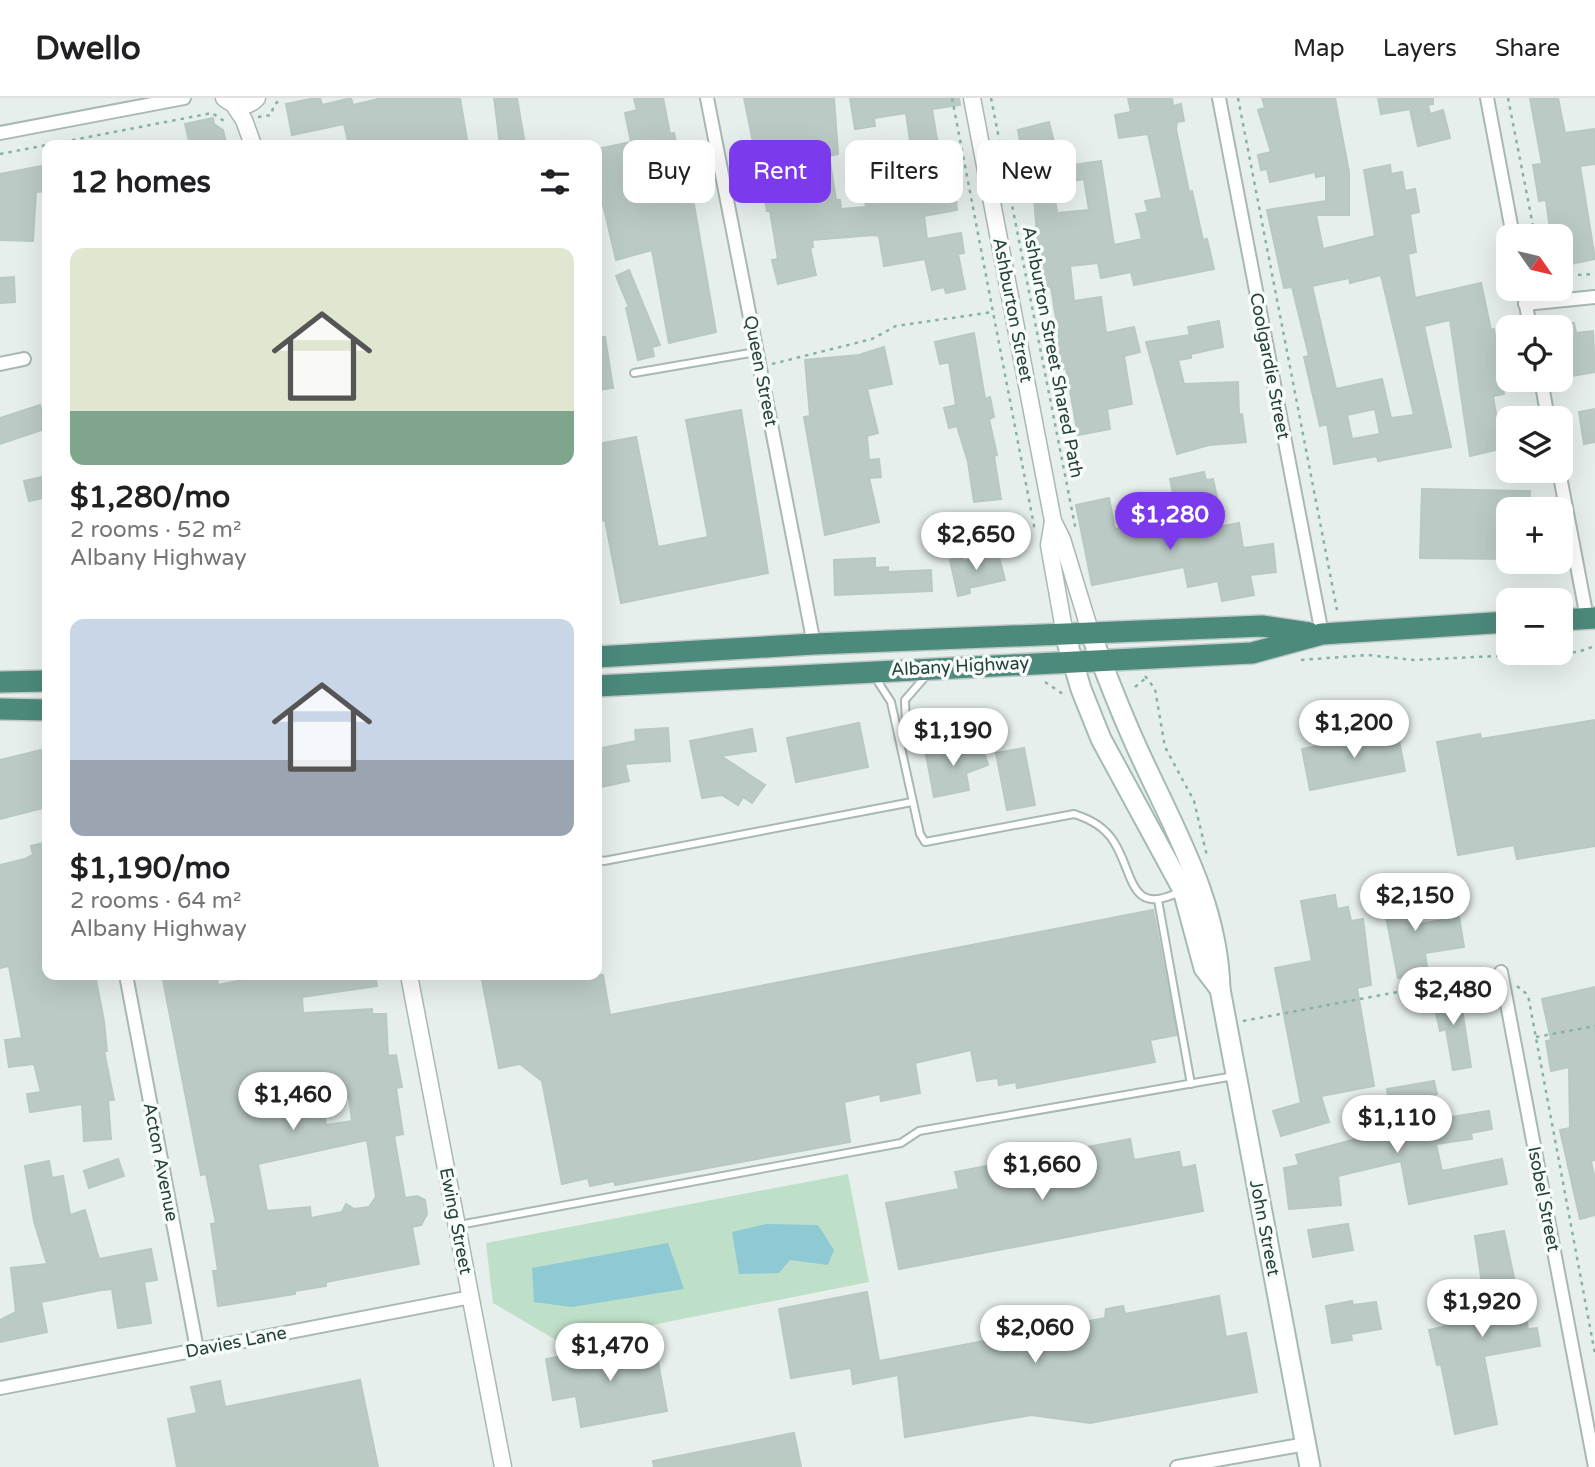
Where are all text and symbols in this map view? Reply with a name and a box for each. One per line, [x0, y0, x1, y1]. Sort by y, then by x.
text: Dwello [35, 29, 141, 68]
text: Map [1293, 34, 1345, 63]
text: Layers [1383, 34, 1457, 63]
text: Share [1495, 34, 1560, 63]
chip: Buy [623, 140, 715, 203]
chip: Rent [729, 140, 831, 203]
chip: Filters [845, 140, 963, 203]
chip: New [977, 140, 1076, 203]
icon: filters [536, 163, 574, 201]
text: 12 homes [70, 164, 211, 201]
street label: Ashburton Street Shared Path [1018, 224, 1088, 480]
north arrow [1496, 224, 1573, 301]
map controls [1496, 224, 1573, 665]
street label: Ashburton Street [988, 236, 1038, 384]
street label: Coolgardie Street [1245, 291, 1295, 441]
icon: home [259, 293, 385, 419]
street label: Queen Street [739, 313, 783, 429]
button: locate [1496, 315, 1573, 392]
button: layers [1496, 406, 1573, 483]
text: $1,280/mo [70, 479, 230, 516]
pin: $1,280 [1113, 492, 1227, 552]
button: + [1496, 497, 1573, 574]
text: $1,280 [1131, 501, 1209, 529]
pin: $2,650 [919, 512, 1033, 572]
text: 2 rooms · 52 m² [70, 516, 241, 544]
text: $2,650 [937, 521, 1015, 549]
text: Albany Highway [70, 544, 247, 572]
button: − [1496, 588, 1573, 665]
street label: Albany Highway [890, 651, 1030, 681]
icon: home [259, 664, 385, 790]
pin: $1,200 [1297, 700, 1411, 760]
pin: $1,190 [896, 708, 1010, 768]
text: $1,200 [1315, 709, 1393, 737]
text: $1,190 [914, 717, 992, 745]
text: $1,190/mo [70, 850, 230, 887]
pin: $2,150 [1358, 874, 1472, 933]
text: $2,150 [1376, 882, 1454, 910]
text: 2 rooms · 64 m² [70, 887, 241, 915]
text: Albany Highway [70, 915, 247, 943]
pin: $2,480 [1396, 968, 1510, 1027]
text: $2,480 [1414, 976, 1492, 1004]
pin: $1,460 [236, 1072, 350, 1132]
text: $1,460 [254, 1081, 332, 1109]
pin: $1,110 [1340, 1096, 1454, 1155]
street label: Acton Avenue [139, 1101, 183, 1223]
text: $1,110 [1358, 1104, 1436, 1132]
pin: $1,660 [985, 1142, 1099, 1202]
street label: Isobel Street [1523, 1145, 1565, 1254]
text: $1,660 [1003, 1151, 1081, 1179]
street label: Ewing Street [435, 1166, 477, 1276]
street label: John Street [1245, 1178, 1285, 1278]
pin: $1,920 [1425, 1280, 1539, 1339]
text: $1,920 [1443, 1288, 1521, 1316]
pin: $2,060 [978, 1306, 1092, 1365]
text: $2,060 [996, 1314, 1074, 1342]
street label: Davies Lane [184, 1321, 288, 1363]
pin: $1,470 [553, 1324, 667, 1383]
text: $1,470 [571, 1332, 649, 1360]

